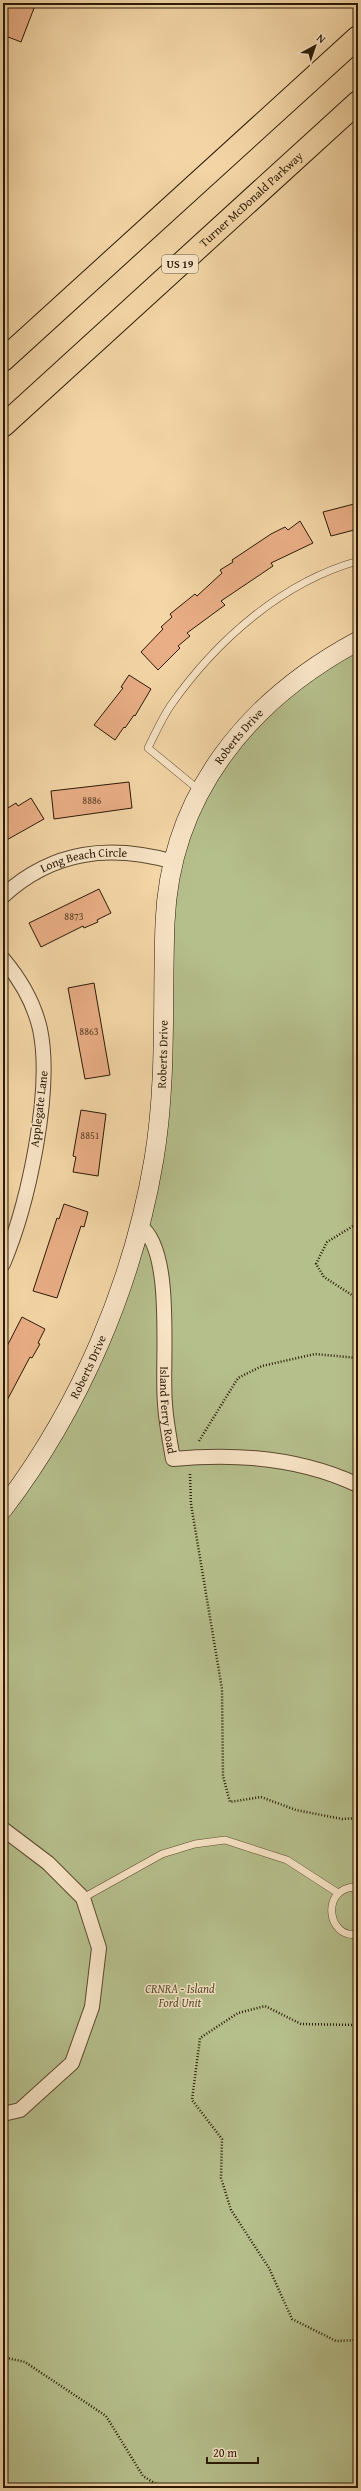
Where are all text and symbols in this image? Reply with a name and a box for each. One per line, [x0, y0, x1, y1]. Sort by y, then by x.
north arrow [295, 26, 335, 66]
text: N [313, 30, 330, 47]
street label: Turner McDonald Parkway [195, 147, 306, 251]
road number: US 19 [162, 255, 198, 273]
street label: Roberts Drive [210, 704, 267, 768]
house number: 8886 [82, 793, 102, 808]
street label: Long Beach Circle [37, 844, 128, 876]
house number: 8873 [64, 909, 84, 924]
street label: Roberts Drive [153, 1020, 172, 1089]
house number: 8863 [79, 1024, 99, 1039]
street label: Applegate Lane [25, 1069, 52, 1148]
house number: 8851 [80, 1128, 100, 1143]
street label: Roberts Drive [65, 1332, 110, 1402]
street label: Island Ferry Road [156, 1366, 181, 1456]
park label: CRNRA - Island Ford Unit [145, 1980, 215, 2011]
scale bar [207, 2439, 258, 2465]
text: 20 m [213, 2444, 237, 2461]

